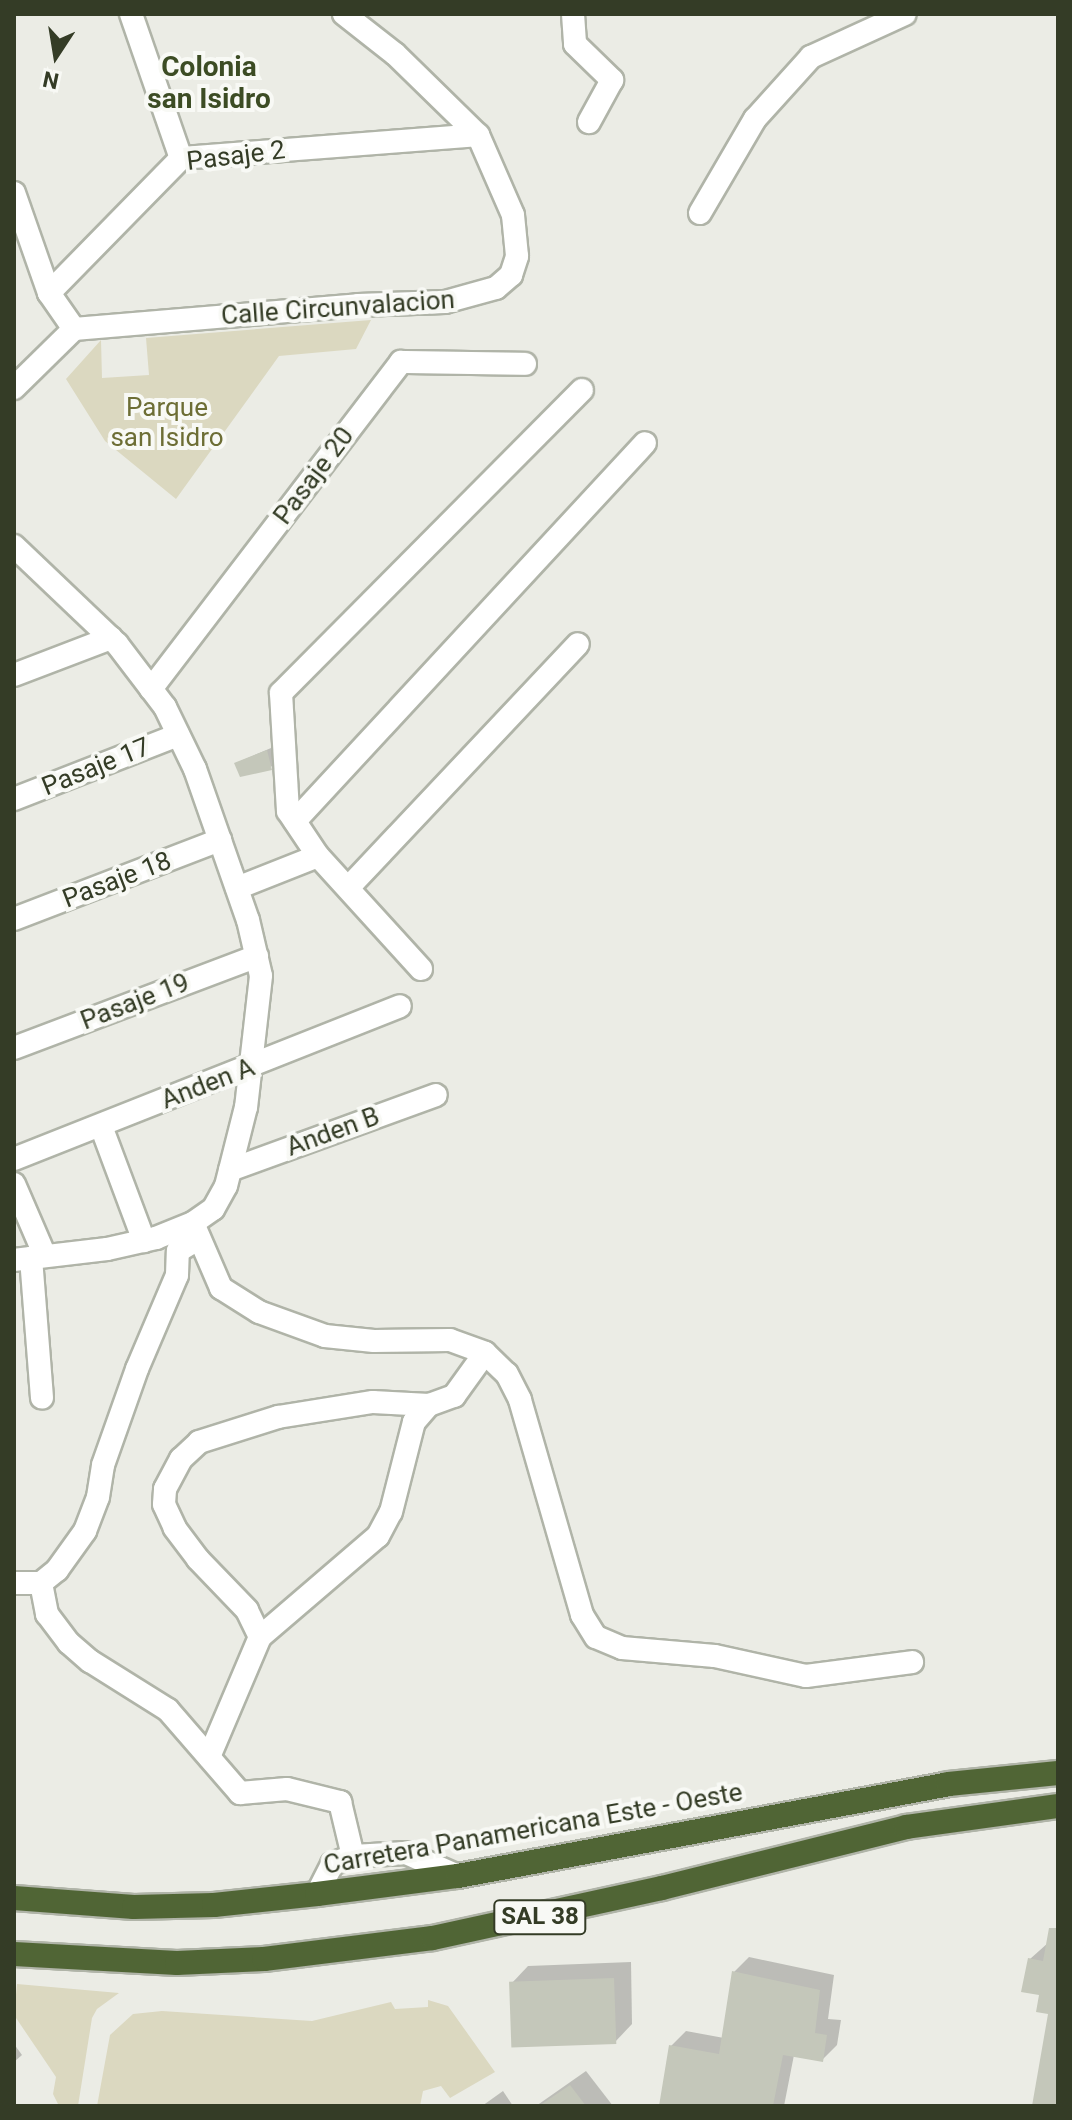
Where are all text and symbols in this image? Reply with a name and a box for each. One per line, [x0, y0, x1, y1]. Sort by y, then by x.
north arrow [16, 16, 96, 96]
district label: Colonia san Isidro [147, 50, 271, 116]
text: N [41, 66, 61, 94]
street label: Pasaje 2 [185, 134, 287, 178]
street label: Calle Circunvalacion [220, 284, 456, 332]
park label: Parque san Isidro [110, 392, 224, 454]
street label: Pasaje 20 [267, 421, 361, 531]
street label: Pasaje 17 [37, 731, 155, 803]
street label: Pasaje 18 [58, 845, 176, 915]
street label: Pasaje 19 [76, 967, 194, 1037]
street label: Anden A [157, 1052, 259, 1116]
street label: Anden B [282, 1101, 384, 1163]
street label: Carretera Panamericana Este - Oeste [321, 1777, 745, 1881]
road number: SAL 38 [492, 1897, 588, 1937]

